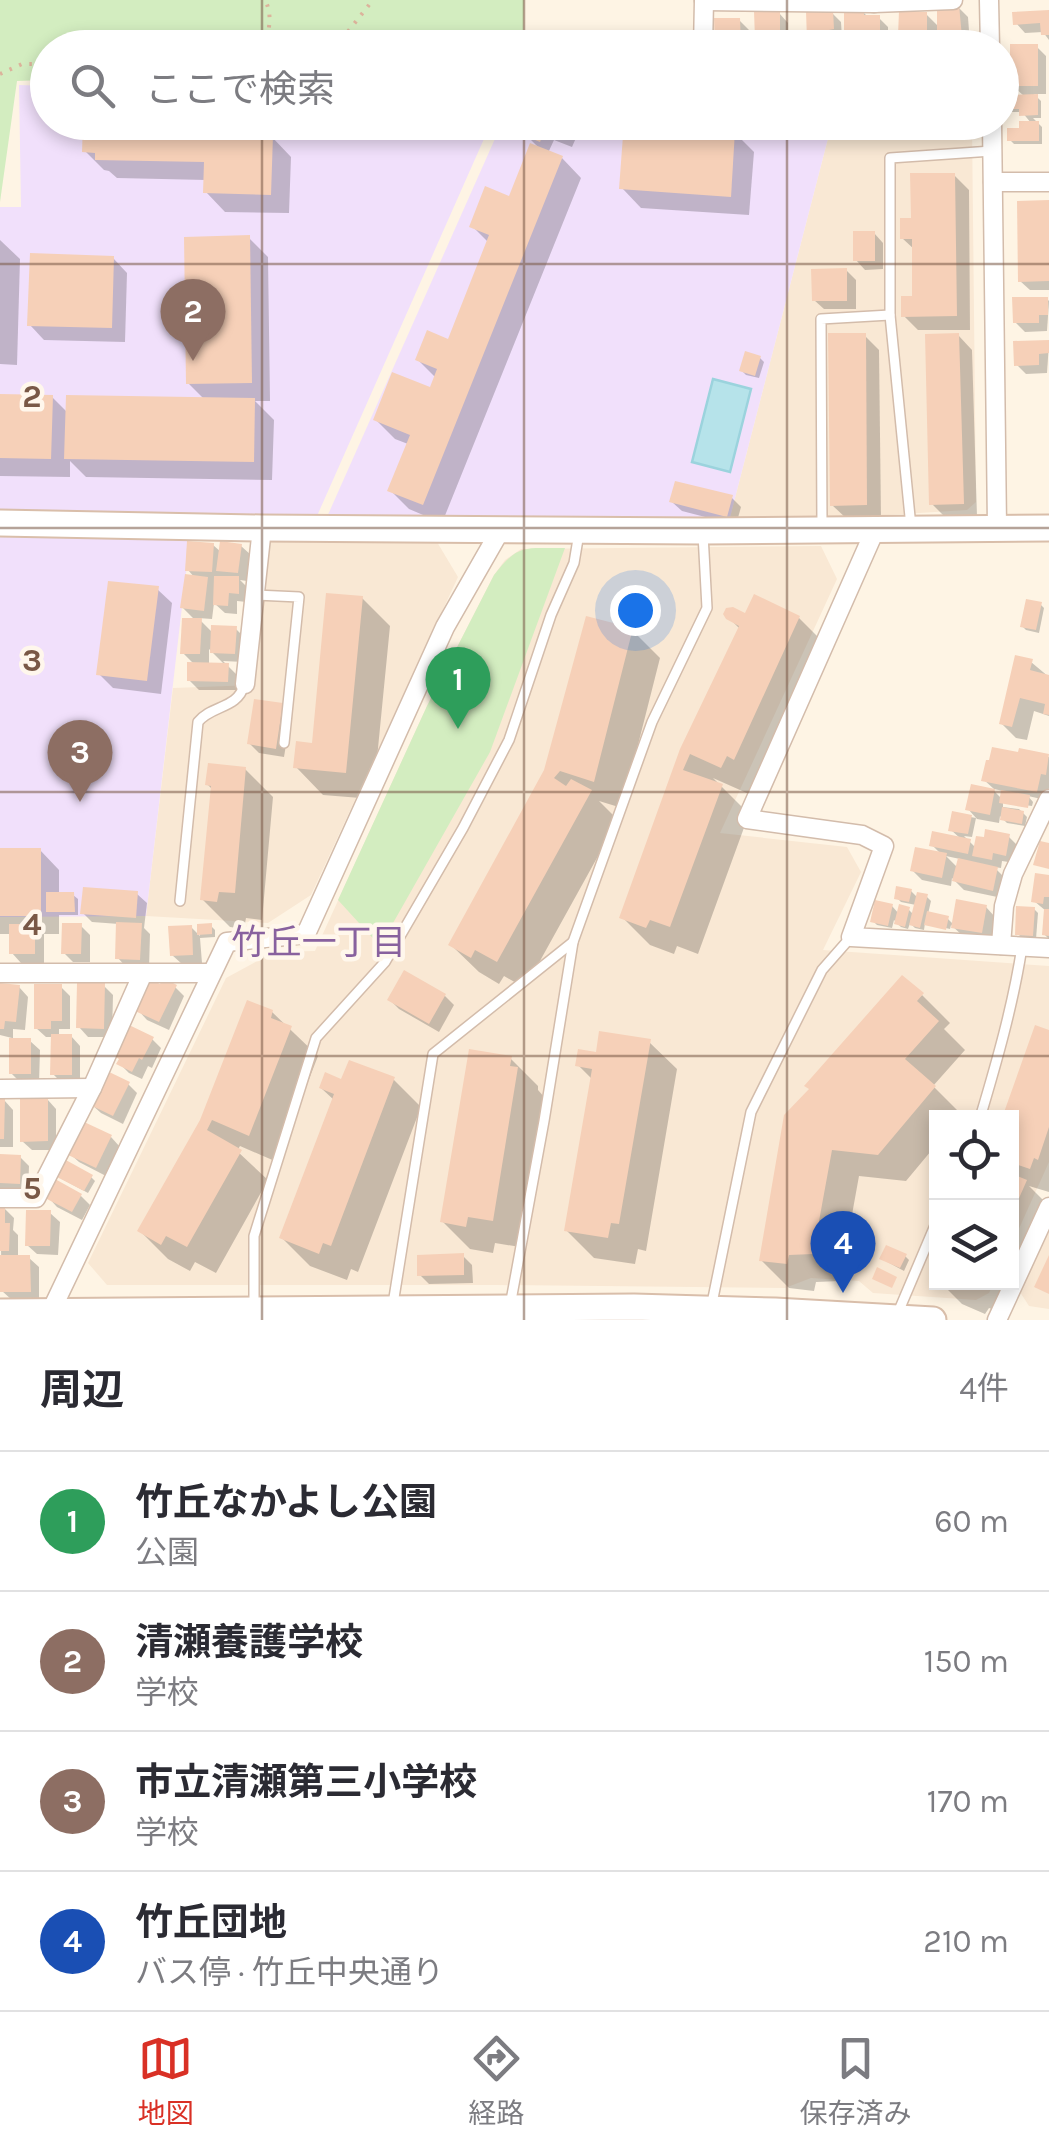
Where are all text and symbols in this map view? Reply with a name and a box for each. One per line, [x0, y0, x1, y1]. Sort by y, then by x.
search box [30, 30, 1019, 140]
icon: search [65, 58, 120, 113]
text: ここで検索 [145, 67, 335, 112]
pin: 2 [160, 278, 226, 361]
text: 2 [22, 378, 42, 415]
your location [610, 585, 661, 636]
text: 3 [22, 642, 42, 679]
pin: 1 [426, 646, 490, 729]
pin: 3 [48, 720, 112, 802]
text: 4 [22, 906, 42, 943]
district label: 竹丘一丁目 [231, 922, 407, 963]
map controls [929, 1110, 1019, 1290]
button: locate [929, 1110, 1019, 1200]
text: 5 [23, 1170, 41, 1207]
button: layers [929, 1200, 1019, 1290]
pin: 4 [810, 1210, 876, 1293]
text: 周辺 [40, 1365, 124, 1415]
text: 4件 [959, 1370, 1009, 1407]
text: 竹丘なかよし公園 [135, 1480, 437, 1525]
text: 1 [67, 1503, 78, 1540]
text: 60 m [934, 1503, 1009, 1540]
text: 公園 [135, 1534, 199, 1571]
text: 清瀬養護学校 [135, 1620, 363, 1665]
text: 2 [63, 1643, 82, 1680]
text: 150 m [924, 1643, 1009, 1680]
text: 学校 [135, 1674, 199, 1711]
text: 市立清瀬第三小学校 [135, 1760, 477, 1805]
text: 3 [63, 1783, 82, 1820]
text: 170 m [927, 1783, 1009, 1820]
text: 学校 [135, 1814, 199, 1851]
text: 竹丘団地 [135, 1900, 287, 1945]
text: 4 [63, 1923, 82, 1960]
text: 210 m [923, 1923, 1009, 1960]
text: バス停 · 竹丘中央通り [135, 1954, 444, 1991]
tab: 地図 [137, 2031, 194, 2131]
tab: 経路 [468, 2031, 525, 2131]
tab: 保存済み [799, 2031, 912, 2131]

